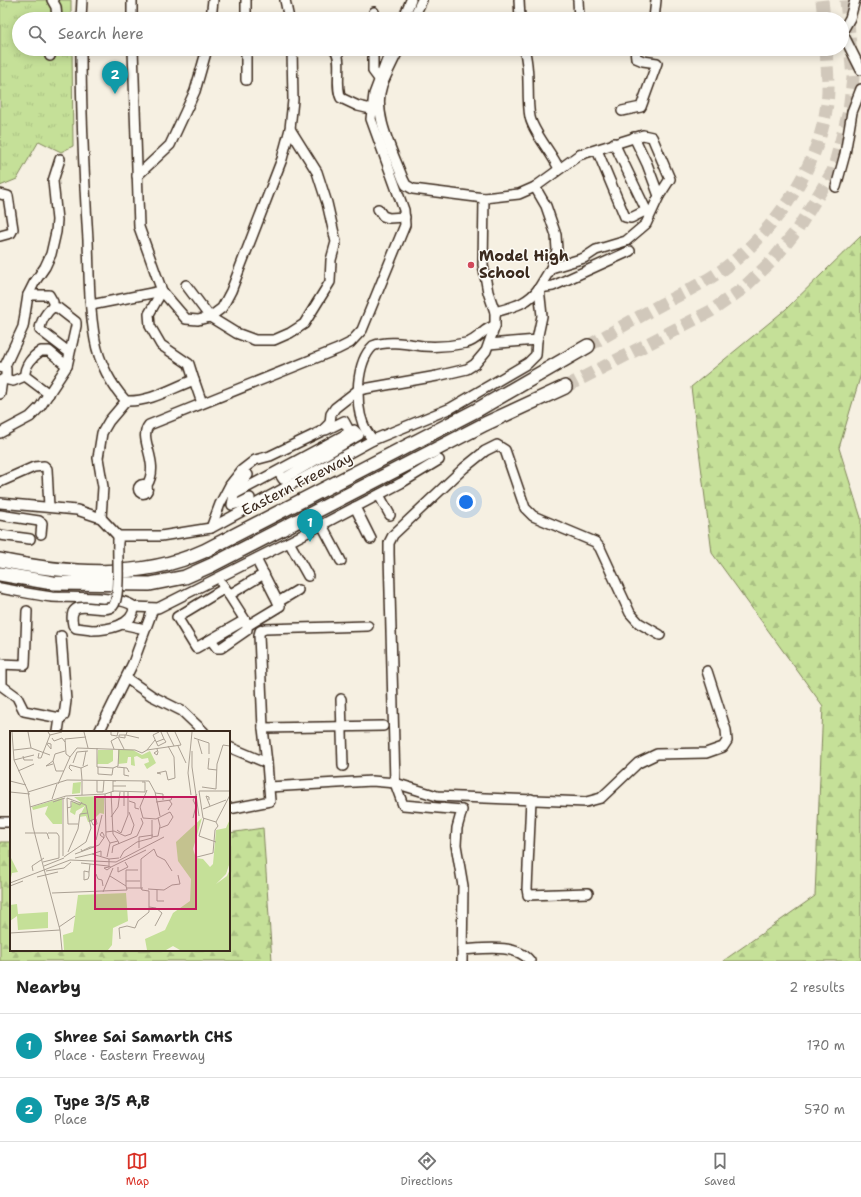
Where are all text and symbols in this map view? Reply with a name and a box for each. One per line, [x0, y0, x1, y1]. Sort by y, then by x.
search box [12, 12, 849, 56]
icon: search [26, 23, 48, 45]
text: Search here [58, 24, 144, 44]
pin: 2 [102, 61, 128, 94]
place label: Model High School [479, 246, 569, 283]
marker: Model High School [466, 260, 476, 270]
street label: Eastern Freeway [238, 447, 356, 521]
your location [456, 492, 476, 512]
pin: 1 [297, 509, 323, 542]
inset map [10, 731, 230, 951]
text: Nearby [16, 976, 81, 998]
text: 2 results [789, 979, 845, 996]
text: Shree Sai Samarth CHS [54, 1027, 233, 1047]
text: 1 [26, 1037, 32, 1054]
text: 170 m [807, 1037, 845, 1054]
text: Place · Eastern Freeway [54, 1047, 205, 1064]
text: Type 3/5 A,B [54, 1091, 150, 1111]
text: 2 [24, 1101, 34, 1118]
text: 570 m [804, 1101, 845, 1118]
text: Place [54, 1111, 87, 1128]
tab: Map [126, 1150, 149, 1189]
tab: Directions [400, 1150, 453, 1189]
tab: Saved [704, 1150, 735, 1189]

